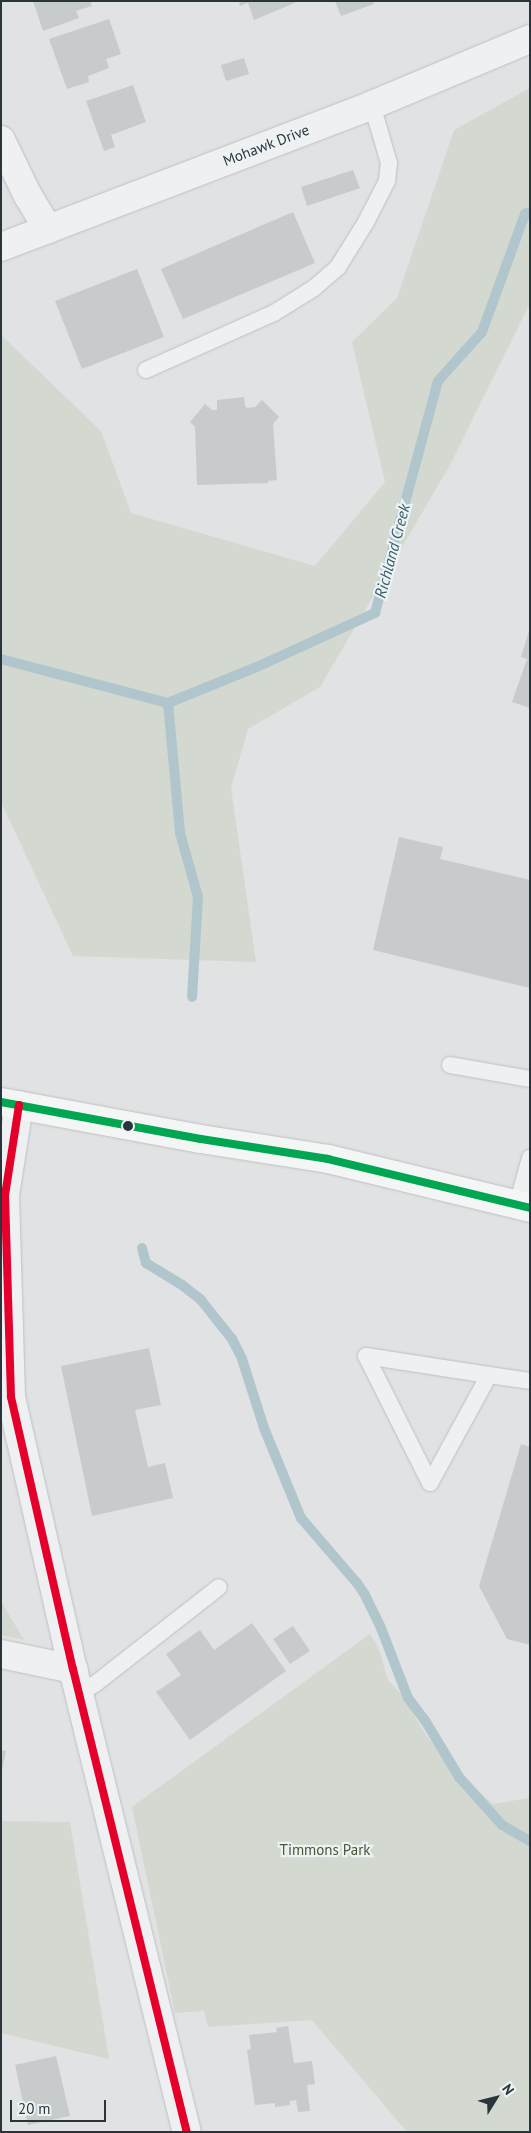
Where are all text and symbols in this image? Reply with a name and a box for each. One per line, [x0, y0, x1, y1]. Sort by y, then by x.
street label: Mohawk Drive [220, 120, 312, 170]
water label: Richland Creek [370, 502, 414, 600]
unlabelled marker [123, 1121, 133, 1131]
park label: Timmons Park [280, 1841, 370, 1859]
north arrow [471, 2073, 521, 2123]
text: N [498, 2080, 518, 2098]
scale bar [12, 2090, 109, 2122]
text: 20 m [18, 2099, 51, 2118]

